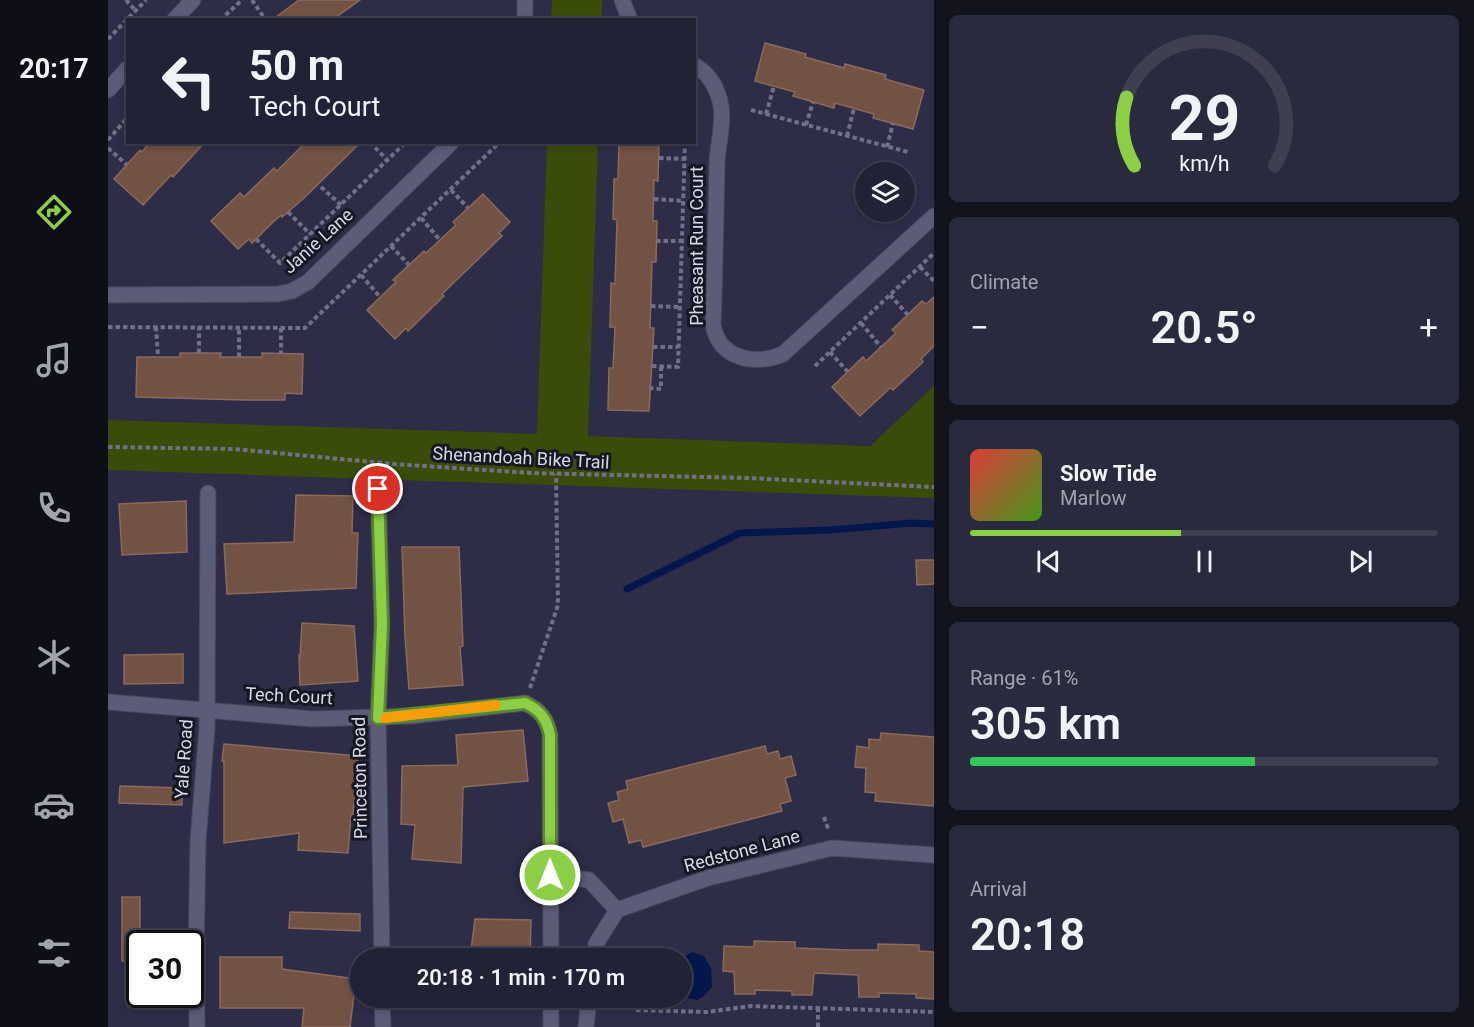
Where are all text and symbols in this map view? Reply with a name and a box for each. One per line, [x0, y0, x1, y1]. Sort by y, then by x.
text: 50 m [249, 41, 344, 90]
icon: left [150, 42, 228, 120]
text: 20:17 [19, 53, 89, 85]
text: 29 [1168, 82, 1240, 155]
text: Tech Court [249, 91, 380, 123]
text: km/h [1179, 151, 1229, 176]
map controls [855, 162, 915, 222]
button: layers [855, 162, 915, 222]
street label: Pheasant Run Court [686, 166, 707, 326]
icon: directions [33, 191, 75, 233]
street label: Janie Lane [278, 204, 357, 278]
text: Climate [970, 270, 1038, 294]
text: 20.5° [1150, 301, 1258, 354]
text: − [970, 308, 989, 347]
text: + [1419, 308, 1438, 347]
icon: music [33, 339, 75, 381]
street label: Shenandoah Bike Trail [432, 442, 610, 473]
text: Slow Tide [1060, 461, 1157, 486]
pin [352, 463, 403, 514]
icon: arrive [361, 472, 394, 505]
text: Marlow [1060, 486, 1126, 510]
icon: phone [33, 487, 75, 529]
icon: previous [1032, 545, 1065, 578]
icon: pause [1188, 545, 1221, 578]
icon: next [1344, 545, 1377, 578]
icon: climate [33, 636, 75, 678]
text: Range · 61% [970, 666, 1078, 690]
street label: Tech Court [245, 683, 333, 708]
text: 305 km [970, 697, 1121, 750]
street label: Princeton Road [348, 717, 371, 839]
street label: Yale Road [170, 719, 197, 799]
icon: car [33, 784, 75, 826]
street label: Redstone Lane [682, 825, 802, 876]
position arrow [518, 843, 582, 907]
text: Arrival [970, 877, 1027, 901]
text: 20:18 [970, 908, 1085, 961]
speed limit sign: 30 [126, 930, 204, 1008]
icon: filters [33, 932, 75, 974]
text: 20:18 · 1 min · 170 m [417, 965, 625, 990]

